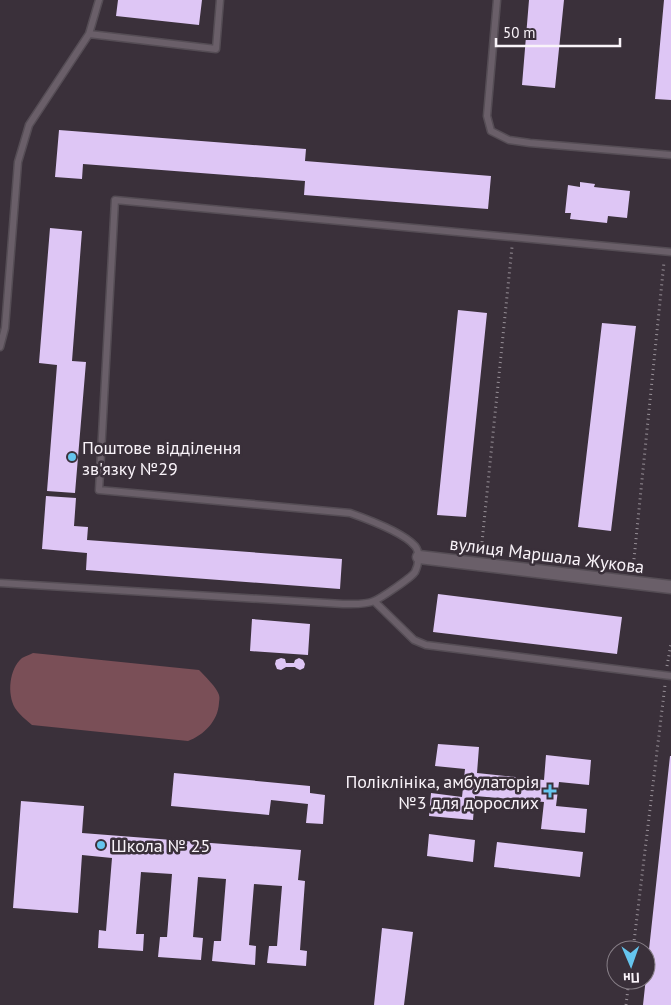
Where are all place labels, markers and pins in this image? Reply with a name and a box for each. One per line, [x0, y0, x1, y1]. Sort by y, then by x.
place label: Поштове відділення зв'язку №29 [82, 436, 241, 480]
marker: Поштове відділення зв'язку №29 [66, 451, 78, 463]
place label: Поліклініка, амбулаторія №3 для дорослих [345, 770, 539, 814]
marker: Поліклініка, амбулаторія №3 для дорослих [543, 784, 557, 798]
place label: Школа № 25 [111, 834, 210, 857]
marker: Школа № 25 [95, 839, 107, 851]

